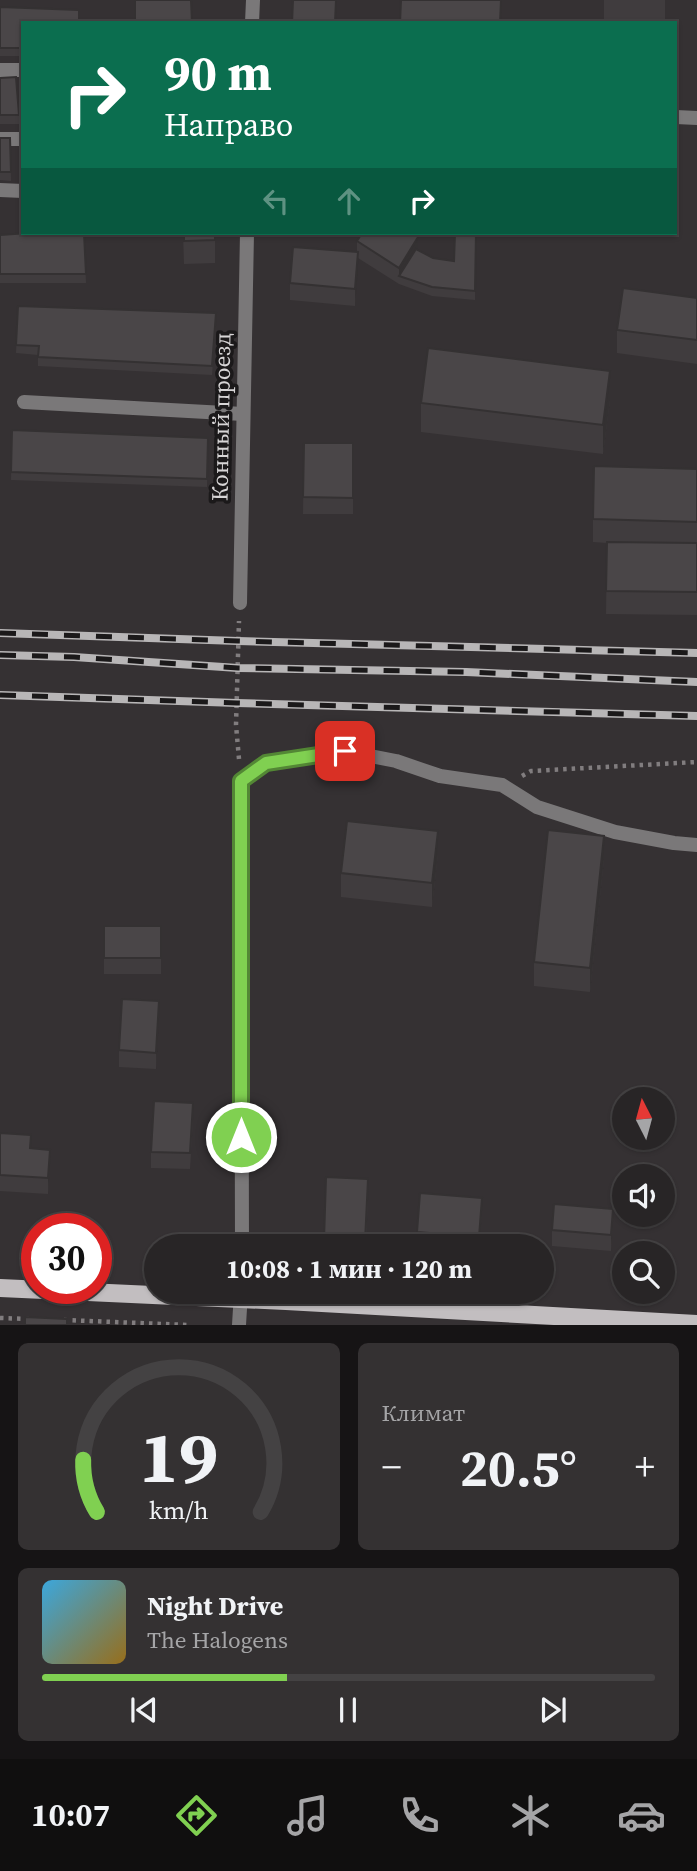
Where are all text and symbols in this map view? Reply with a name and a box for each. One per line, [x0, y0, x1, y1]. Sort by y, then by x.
text: 90 m [164, 39, 272, 106]
icon: right [49, 49, 140, 140]
text: Направо [164, 103, 293, 147]
icon: left [257, 182, 295, 220]
icon: ahead [330, 182, 368, 220]
icon: right [403, 182, 441, 220]
street label: Конный проезд [204, 333, 238, 501]
pin [315, 721, 375, 781]
icon: arrive [326, 732, 364, 770]
north arrow [612, 1087, 676, 1150]
map controls [612, 1087, 675, 1304]
position arrow [204, 1100, 278, 1174]
button: sound [612, 1164, 675, 1227]
speed limit sign: 30 [21, 1213, 112, 1304]
button: search [612, 1241, 675, 1304]
text: 10:08 · 1 мин · 120 m [226, 1251, 472, 1287]
text: Климат [382, 1397, 465, 1429]
text: 19 [139, 1408, 218, 1507]
text: 20.5° [460, 1432, 577, 1503]
text: − [382, 1441, 402, 1493]
text: + [635, 1441, 655, 1493]
text: km/h [149, 1493, 209, 1527]
text: Night Drive [147, 1588, 283, 1624]
text: The Halogens [147, 1624, 288, 1656]
icon: previous [125, 1691, 163, 1729]
icon: pause [329, 1691, 367, 1729]
icon: next [534, 1691, 572, 1729]
icon: directions [172, 1791, 221, 1840]
icon: music [283, 1791, 332, 1840]
icon: phone [395, 1791, 444, 1840]
icon: climate [506, 1791, 555, 1840]
icon: car [617, 1791, 666, 1840]
text: 10:07 [31, 1793, 110, 1837]

